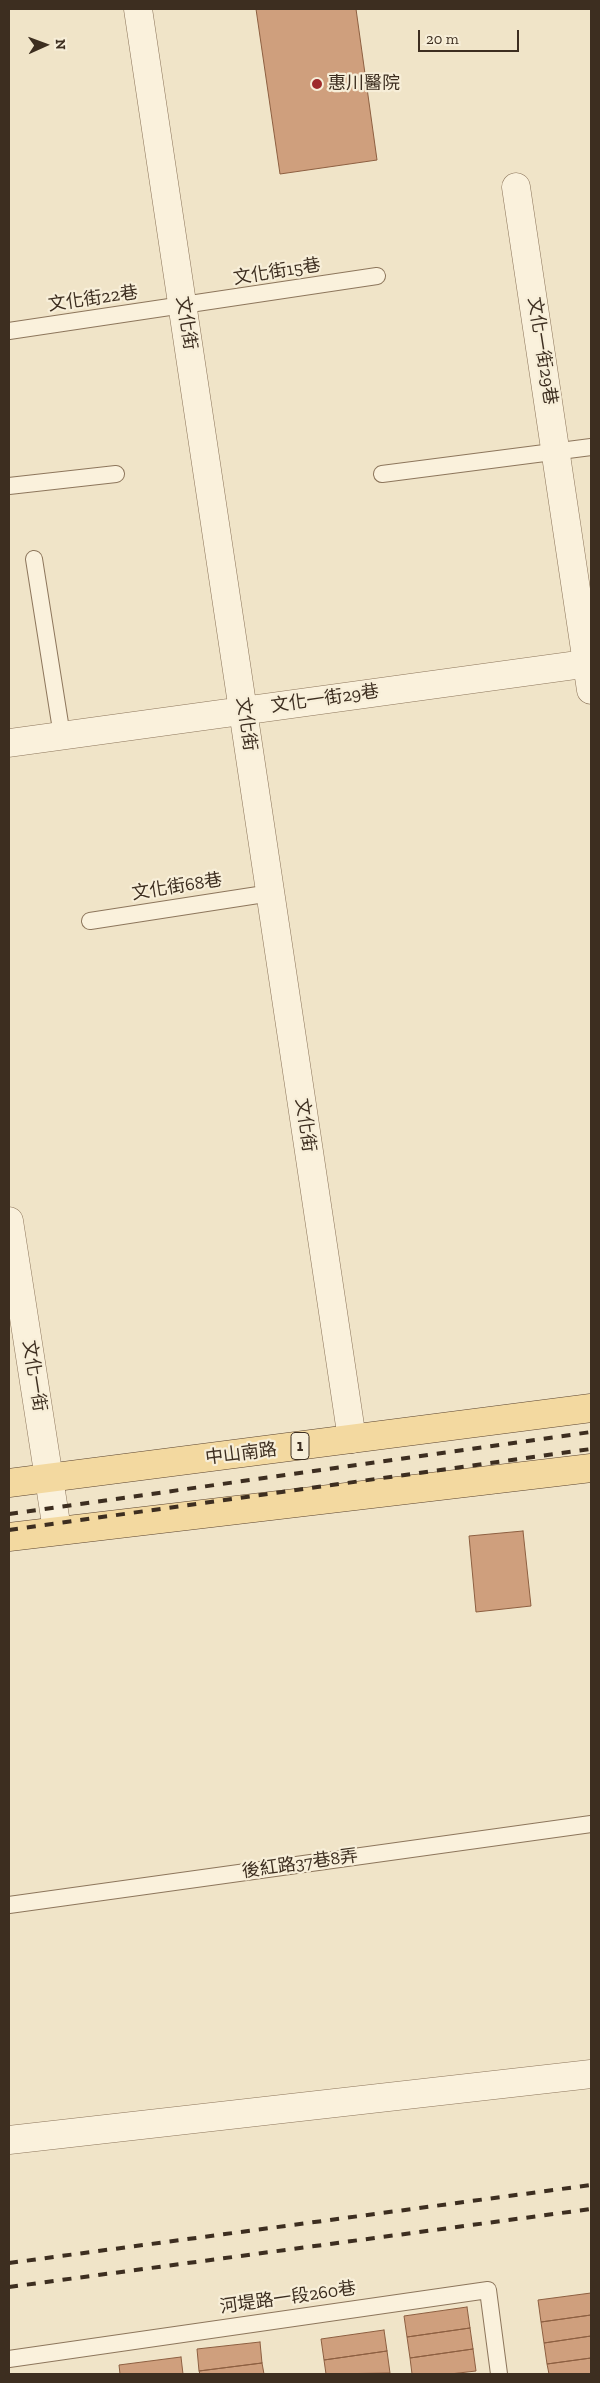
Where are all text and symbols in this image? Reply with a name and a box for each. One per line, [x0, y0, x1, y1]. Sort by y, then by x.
north arrow [20, 20, 70, 70]
scale bar [420, 20, 521, 52]
text: 20 m [426, 30, 459, 48]
text: N [52, 39, 69, 50]
place label: 惠川醫院 [328, 73, 400, 95]
marker: 惠川醫院 [310, 77, 324, 91]
street label: 文化街15巷 [232, 254, 322, 290]
street label: 文化街22巷 [47, 282, 139, 316]
street label: 文化街 [171, 295, 201, 351]
street label: 文化一街29巷 [523, 296, 561, 406]
street label: 文化一街29巷 [270, 681, 380, 717]
street label: 文化街 [232, 696, 260, 752]
street label: 文化街68巷 [130, 869, 224, 905]
street label: 文化街 [291, 1097, 319, 1153]
street label: 文化一街 [18, 1339, 50, 1413]
road number: 1 [291, 1432, 309, 1460]
street label: 中山南路 [204, 1439, 278, 1469]
street label: 後紅路37巷8弄 [241, 1845, 359, 1883]
street label: 河堤路一段260巷 [219, 2278, 357, 2318]

